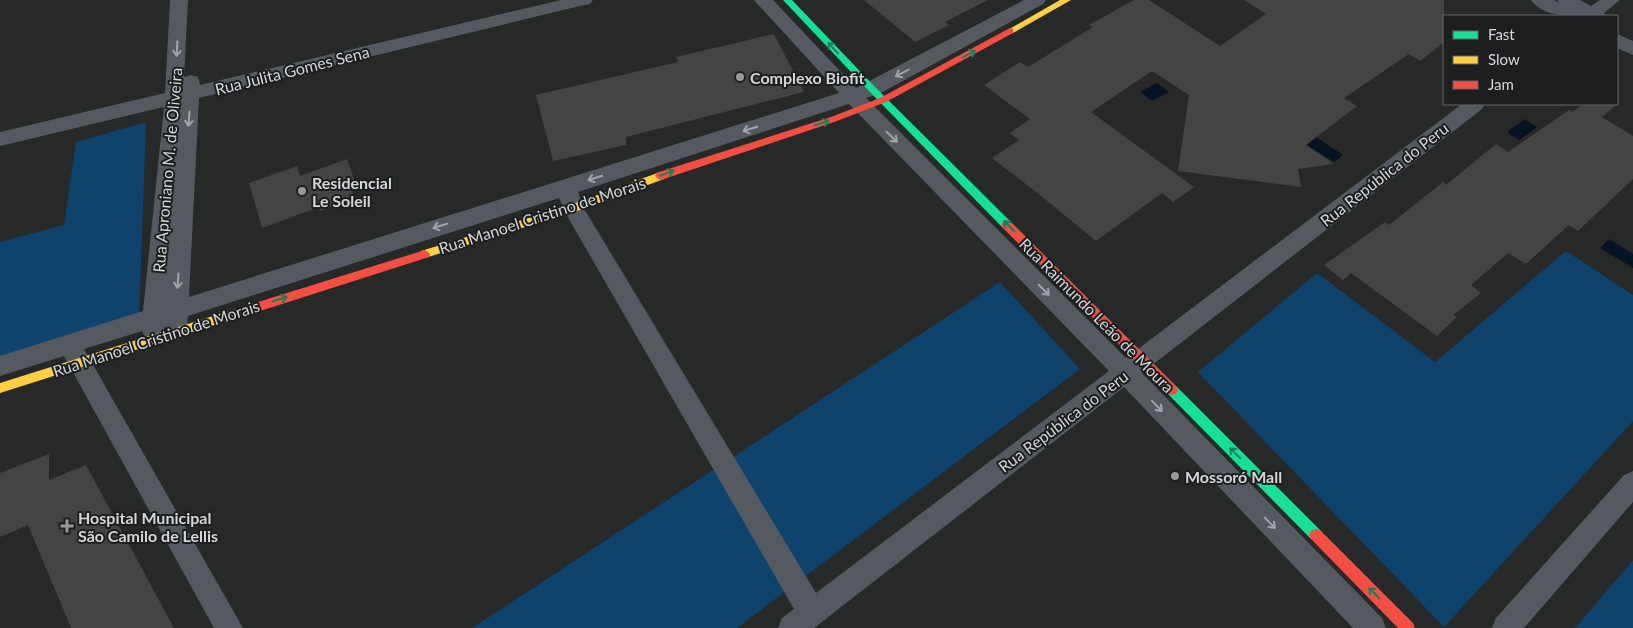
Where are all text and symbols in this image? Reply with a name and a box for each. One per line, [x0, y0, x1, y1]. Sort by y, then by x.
legend [1443, 15, 1618, 105]
text: Fast [1488, 25, 1515, 43]
one-way arrow [172, 40, 181, 56]
street label: Rua Julita Gomes Sena [213, 42, 371, 98]
one-way arrow [827, 42, 839, 55]
one-way arrow [961, 49, 976, 59]
text: Slow [1488, 50, 1520, 68]
street label: Rua Aproniano M. de Oliveira [149, 67, 185, 273]
place label: Complexo Biofit [750, 68, 865, 87]
one-way arrow [895, 69, 910, 78]
marker: Complexo Biofit [734, 71, 746, 83]
text: Jam [1488, 75, 1514, 93]
one-way arrow [184, 110, 193, 126]
one-way arrow [814, 118, 829, 127]
street label: Rua República do Peru [1316, 118, 1452, 230]
one-way arrow [742, 125, 758, 135]
one-way arrow [886, 131, 898, 143]
one-way arrow [659, 168, 675, 177]
place label: Residencial Le Soleil [312, 173, 392, 210]
street label: Rua Manoel Cristino de Morais [436, 173, 648, 257]
one-way arrow [587, 173, 603, 183]
marker: Residencial Le Soleil [296, 185, 308, 197]
one-way arrow [1003, 220, 1015, 232]
one-way arrow [432, 222, 448, 232]
street label: Rua Raimundo Leão de Moura [1016, 234, 1178, 396]
one-way arrow [173, 273, 182, 289]
one-way arrow [1037, 284, 1050, 296]
one-way arrow [272, 294, 288, 304]
street label: Rua Manoel Cristino de Morais [50, 296, 262, 380]
street label: Rua República do Peru [994, 366, 1132, 476]
one-way arrow [1151, 399, 1163, 411]
one-way arrow [1228, 447, 1241, 459]
place label: Mossoró Mall [1185, 467, 1282, 486]
marker: Mossoró Mall [1169, 470, 1181, 482]
place label: Hospital Municipal São Camilo de Lellis [78, 508, 218, 545]
one-way arrow [1264, 516, 1276, 529]
marker: Hospital Municipal São Camilo de Lellis [60, 519, 74, 533]
one-way arrow [1368, 587, 1380, 600]

